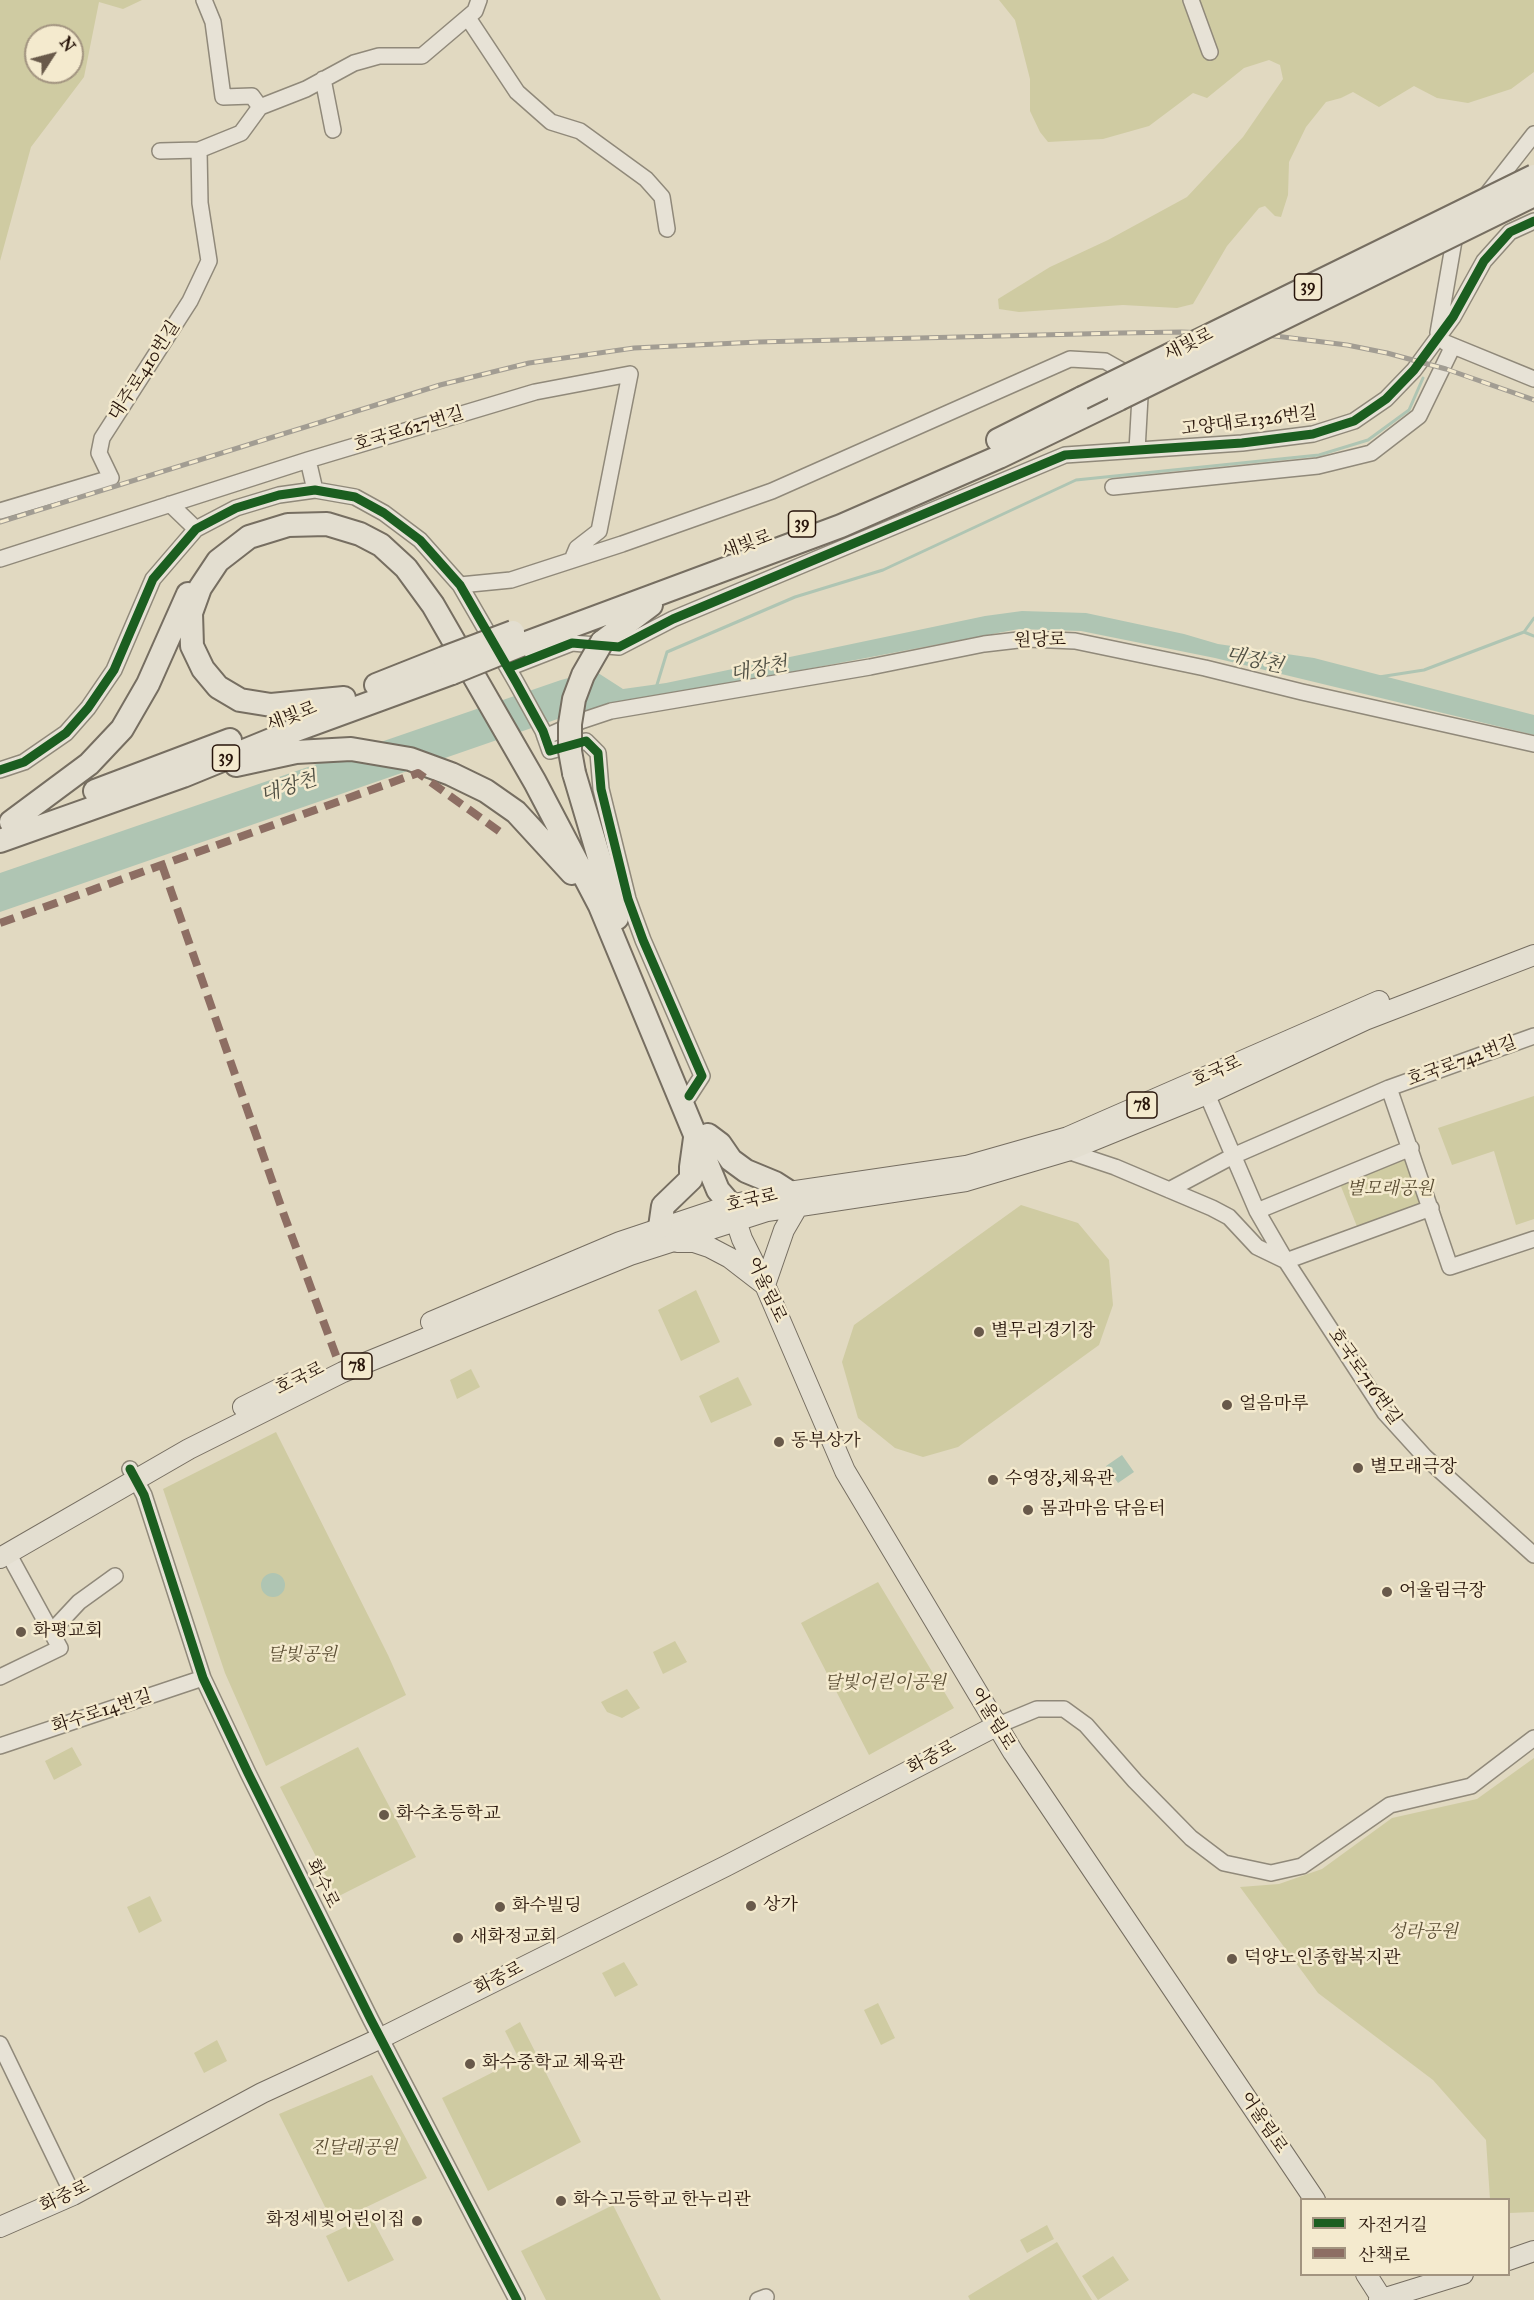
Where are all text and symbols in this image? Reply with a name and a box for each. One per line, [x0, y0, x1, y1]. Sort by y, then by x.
north arrow [24, 24, 84, 84]
text: N [56, 33, 79, 55]
road number: 39 [1294, 274, 1322, 300]
street label: 대주로410번길 [105, 317, 185, 425]
street label: 새빛로 [1161, 324, 1217, 366]
street label: 호국로627번길 [351, 403, 467, 457]
street label: 고양대로1326번길 [1180, 403, 1318, 441]
road number: 39 [788, 511, 816, 537]
street label: 새빛로 [719, 526, 775, 564]
street label: 원당로 [1014, 630, 1066, 652]
water label: 대장천 [1223, 643, 1285, 679]
water label: 대장천 [728, 653, 790, 687]
street label: 새빛로 [264, 698, 320, 736]
road number: 39 [212, 745, 240, 771]
water label: 대장천 [258, 768, 320, 808]
street label: 호국로742번길 [1404, 1032, 1520, 1092]
street label: 호국로 [1189, 1052, 1245, 1092]
road number: 78 [1127, 1092, 1157, 1118]
park label: 별모래공원 [1347, 1179, 1433, 1201]
street label: 호국로 [724, 1185, 780, 1217]
street label: 어울림로 [742, 1254, 790, 1326]
place label: 별무리경기장 [991, 1321, 1095, 1343]
marker: 별무리경기장 [972, 1325, 986, 1339]
street label: 호국로716번길 [1323, 1325, 1405, 1429]
road number: 78 [342, 1353, 372, 1379]
street label: 호국로 [272, 1358, 328, 1400]
place label: 얼음마루 [1239, 1394, 1309, 1416]
marker: 얼음마루 [1220, 1398, 1234, 1412]
place label: 동부상가 [791, 1431, 861, 1453]
marker: 동부상가 [772, 1435, 786, 1449]
place label: 별모래극장 [1370, 1457, 1457, 1479]
marker: 별모래극장 [1351, 1461, 1365, 1475]
place label: 수영장,체육관 [1005, 1469, 1114, 1491]
marker: 수영장,체육관 [986, 1473, 1000, 1487]
place label: 몸과마음 닦음터 [1040, 1499, 1166, 1521]
marker: 몸과마음 닦음터 [1021, 1503, 1035, 1517]
place label: 어울림극장 [1399, 1581, 1486, 1603]
marker: 어울림극장 [1380, 1585, 1394, 1599]
place label: 화평교회 [33, 1621, 103, 1643]
marker: 화평교회 [14, 1625, 28, 1639]
park label: 달빛공원 [267, 1645, 337, 1667]
park label: 달빛어린이공원 [824, 1673, 946, 1695]
street label: 어울림로 [965, 1684, 1019, 1754]
street label: 화수로14번길 [49, 1686, 155, 1738]
street label: 화중로 [904, 1736, 960, 1780]
place label: 화수초등학교 [396, 1804, 500, 1826]
marker: 화수초등학교 [377, 1808, 391, 1822]
street label: 화수로 [301, 1856, 343, 1912]
place label: 상가 [763, 1895, 798, 1917]
place label: 화수빌딩 [512, 1896, 582, 1918]
marker: 상가 [744, 1899, 758, 1913]
marker: 화수빌딩 [493, 1900, 507, 1914]
park label: 성라공원 [1388, 1922, 1458, 1944]
place label: 새화정교회 [470, 1927, 557, 1949]
marker: 새화정교회 [451, 1931, 465, 1945]
place label: 덕양노인종합복지관 [1244, 1948, 1400, 1970]
marker: 덕양노인종합복지관 [1225, 1952, 1239, 1966]
street label: 화중로 [471, 1958, 527, 2000]
place label: 화수중학교 체육관 [482, 2053, 625, 2075]
marker: 화수중학교 체육관 [463, 2057, 477, 2071]
street label: 어울림로 [1235, 2088, 1291, 2158]
park label: 진달래공원 [311, 2138, 397, 2160]
street label: 화중로 [37, 2176, 93, 2218]
place label: 화수고등학교 한누리관 [573, 2190, 751, 2212]
marker: 화수고등학교 한누리관 [554, 2194, 568, 2208]
legend [1300, 2198, 1510, 2276]
place label: 화정세빛어린이집 [266, 2210, 405, 2232]
marker: 화정세빛어린이집 [410, 2214, 424, 2228]
text: 자전거길 [1358, 2214, 1428, 2236]
text: 산책로 [1358, 2244, 1410, 2266]

